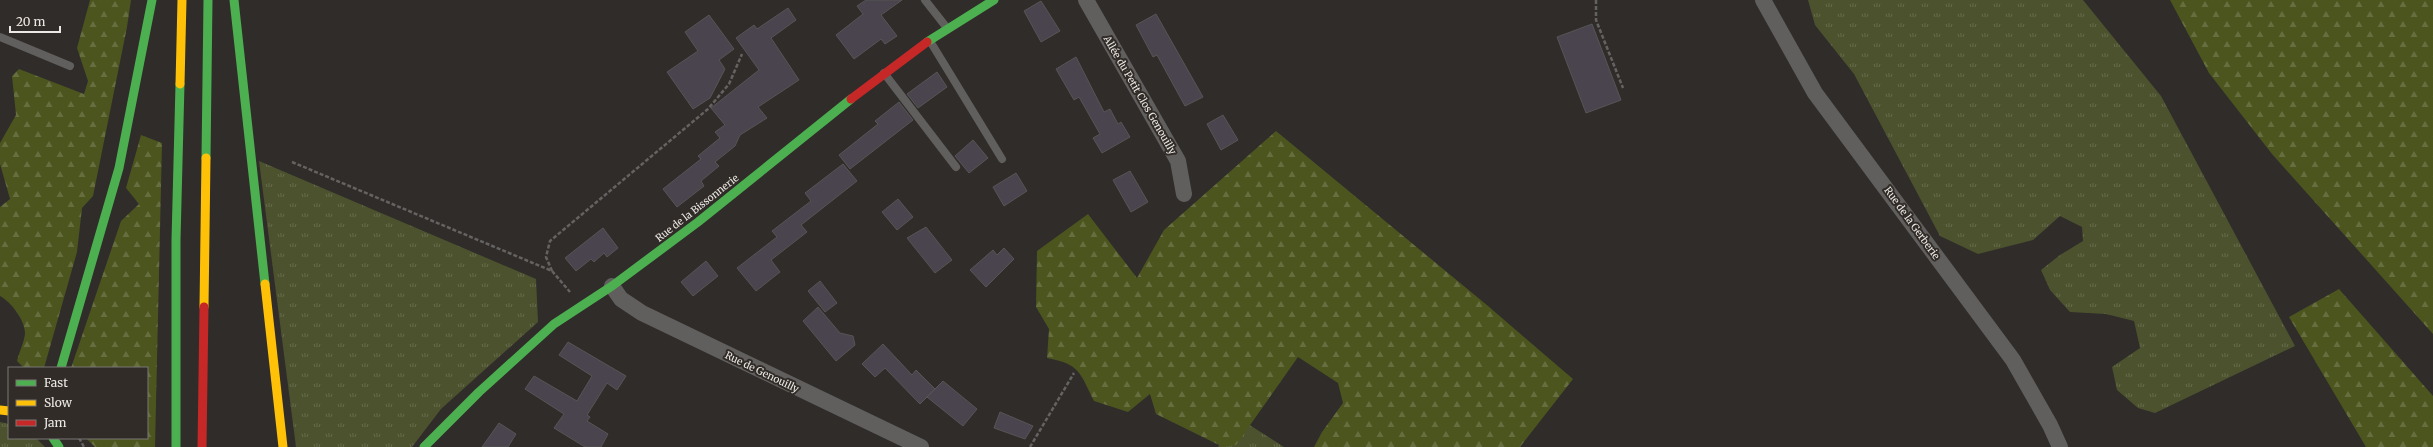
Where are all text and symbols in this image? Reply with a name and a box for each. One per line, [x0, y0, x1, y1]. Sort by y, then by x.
scale bar [10, 8, 60, 34]
text: 20 m [16, 14, 45, 29]
street label: Allée du Petit Clos Genouilly [1100, 32, 1179, 157]
street label: Rue de la Bissonnerie [653, 171, 741, 245]
street label: Rue de la Gerberie [1881, 184, 1943, 262]
street label: Rue de Genouilly [723, 348, 801, 396]
legend [8, 367, 148, 439]
text: Fast [44, 375, 68, 390]
text: Slow [44, 395, 73, 410]
text: Jam [43, 415, 67, 430]

